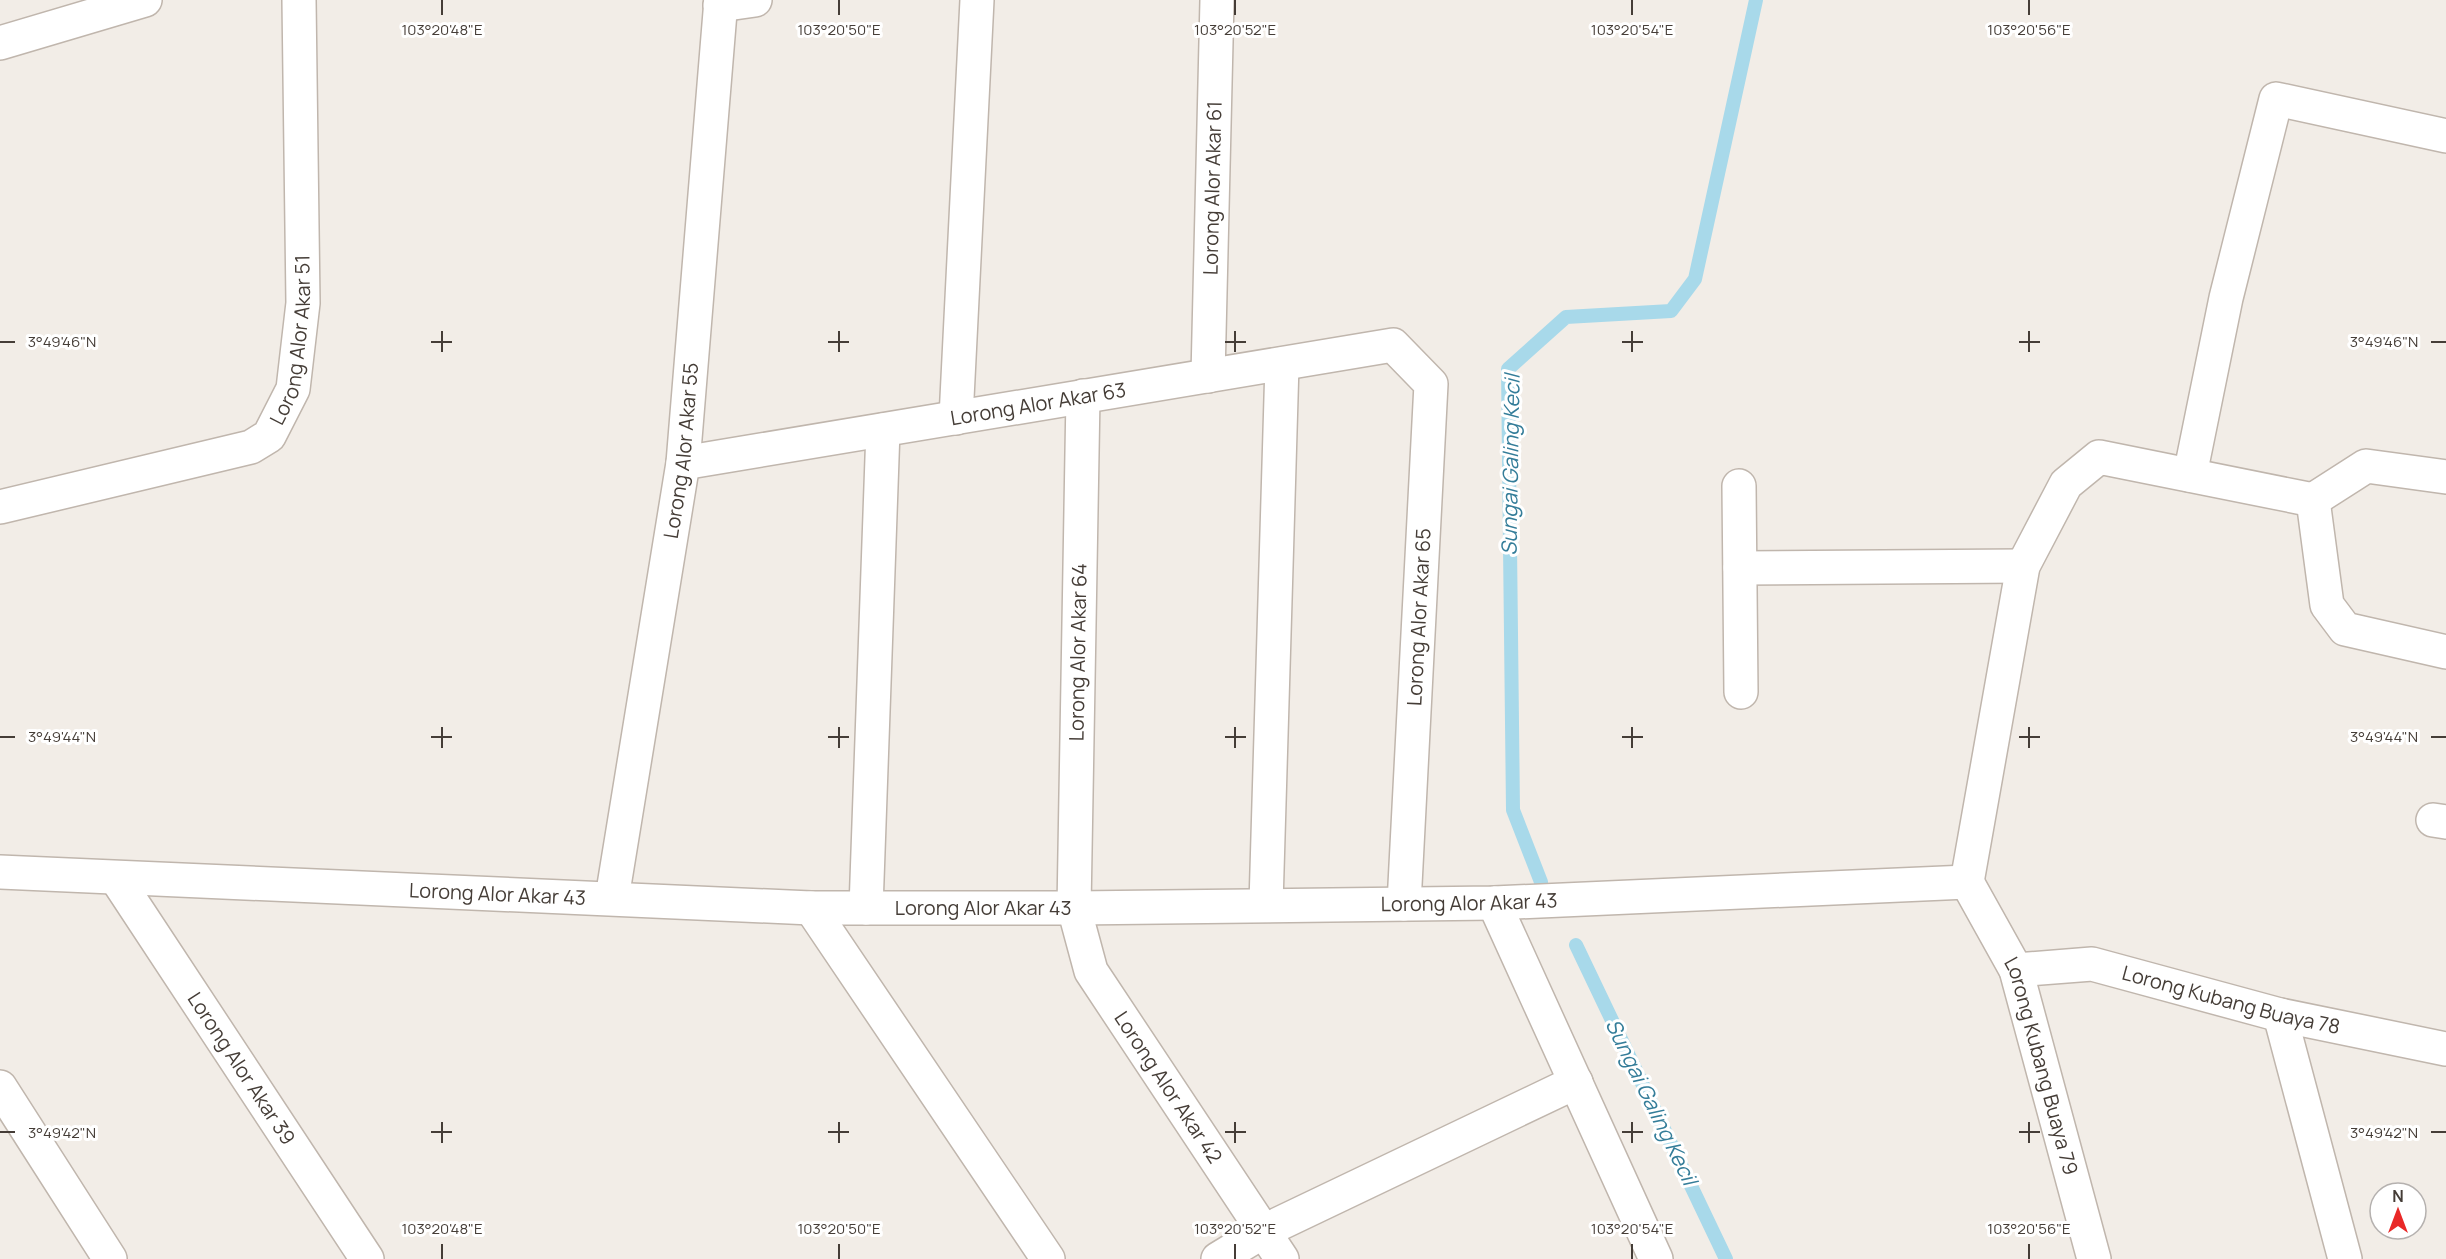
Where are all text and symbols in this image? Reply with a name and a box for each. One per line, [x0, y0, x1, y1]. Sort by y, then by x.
text: 103°20'48"E [401, 19, 483, 40]
text: 103°20'50"E [797, 19, 881, 40]
text: 103°20'52"E [1194, 19, 1276, 40]
text: 103°20'54"E [1591, 19, 1673, 40]
text: 103°20'56"E [1987, 19, 2071, 40]
street label: Lorong Alor Akar 61 [1196, 101, 1228, 275]
street label: Lorong Alor Akar 51 [263, 255, 316, 429]
text: 3°49'46"N [28, 331, 96, 352]
text: 3°49'46"N [2350, 331, 2418, 352]
street label: Lorong Alor Akar 55 [657, 361, 704, 540]
water label: Sungai Galing Kecil [1494, 371, 1526, 556]
street label: Lorong Alor Akar 63 [948, 376, 1128, 431]
street label: Lorong Alor Akar 65 [1400, 527, 1437, 706]
street label: Lorong Alor Akar 64 [1062, 563, 1093, 741]
text: 3°49'44"N [28, 726, 96, 747]
text: 3°49'44"N [2350, 726, 2418, 747]
street label: Lorong Alor Akar 43 [409, 876, 586, 911]
street label: Lorong Alor Akar 43 [1381, 886, 1558, 917]
street label: Lorong Alor Akar 43 [895, 894, 1072, 921]
street label: Lorong Kubang Buaya 79 [1998, 952, 2085, 1178]
street label: Lorong Kubang Buaya 78 [2119, 959, 2343, 1040]
street label: Lorong Alor Akar 39 [182, 987, 302, 1150]
street label: Lorong Alor Akar 42 [1108, 1006, 1229, 1168]
water label: Sungai Galing Kecil [1600, 1014, 1706, 1192]
text: 3°49'42"N [28, 1122, 96, 1143]
text: 3°49'42"N [2350, 1122, 2418, 1143]
north arrow [2368, 1181, 2428, 1241]
text: N [2392, 1185, 2404, 1207]
text: 103°20'48"E [401, 1218, 483, 1239]
text: 103°20'50"E [797, 1218, 881, 1239]
text: 103°20'52"E [1194, 1218, 1276, 1239]
text: 103°20'54"E [1591, 1218, 1673, 1239]
text: 103°20'56"E [1987, 1218, 2071, 1239]

